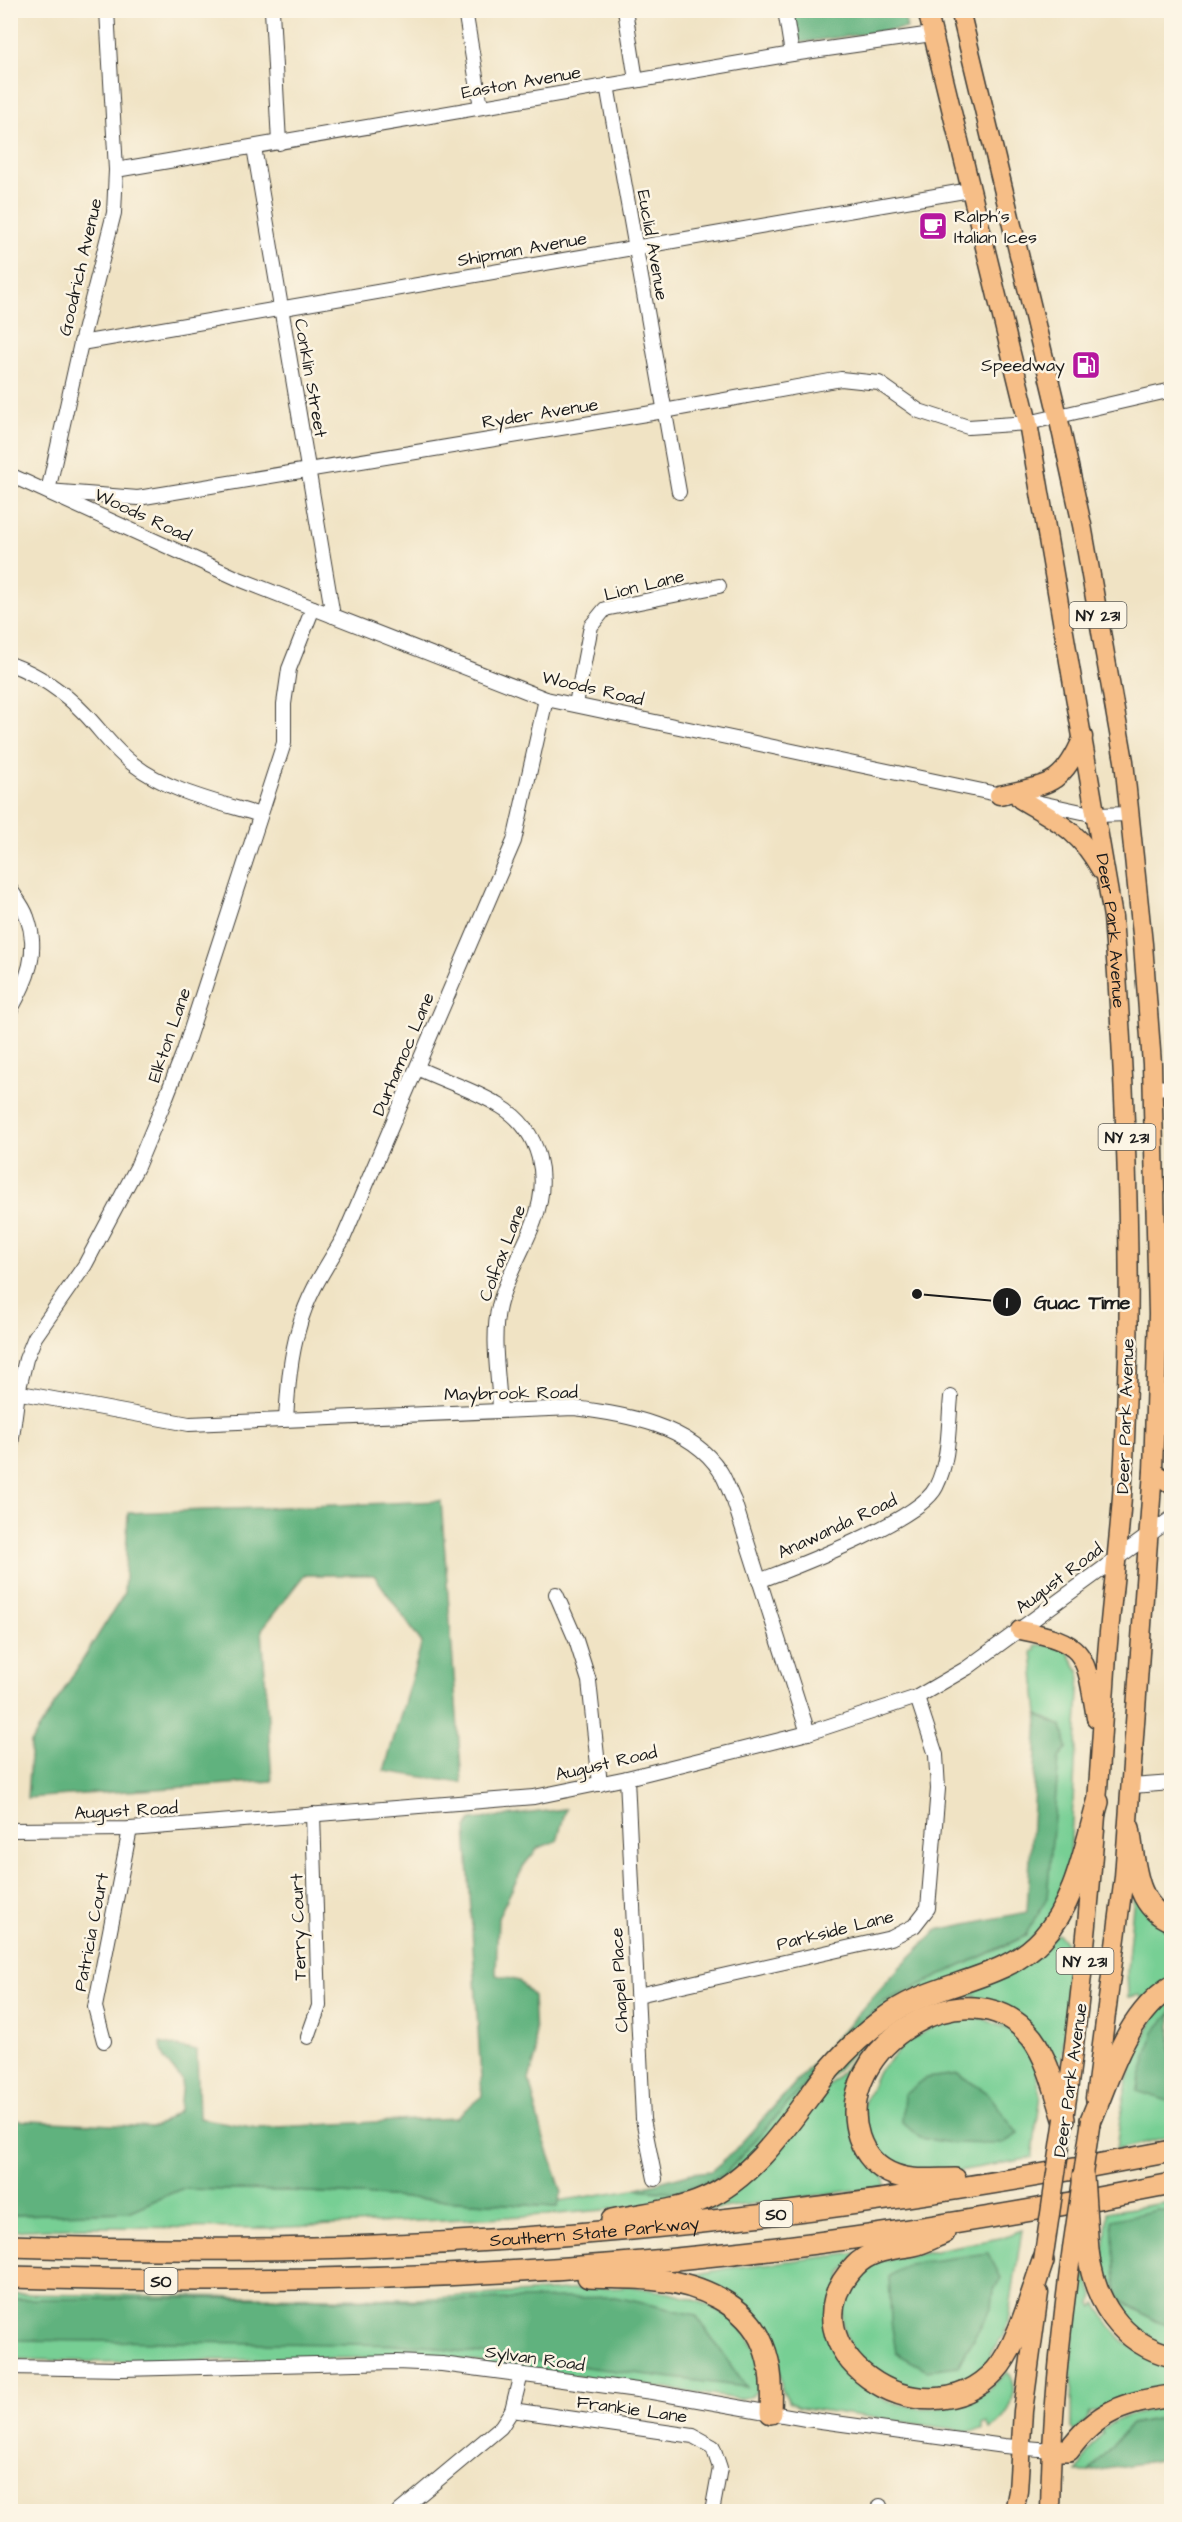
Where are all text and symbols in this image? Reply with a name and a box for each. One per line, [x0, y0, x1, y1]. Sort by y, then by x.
street label: Easton Avenue [459, 60, 583, 105]
street label: Euclid Avenue [631, 188, 675, 302]
street label: Goodrich Avenue [52, 196, 109, 338]
place label: Ralph's Italian Ices [954, 204, 1037, 250]
cafe icon: Ralph's Italian Ices [917, 210, 949, 242]
street label: Shipman Avenue [455, 226, 589, 273]
street label: Conklin Street [288, 317, 333, 440]
fuel station icon: Speedway [1070, 349, 1102, 381]
place label: Speedway [981, 353, 1065, 379]
street label: Ryder Avenue [480, 392, 600, 436]
street label: Woods Road [90, 482, 195, 549]
street label: Lion Lane [601, 563, 687, 608]
road number: NY 231 [1070, 602, 1126, 628]
street label: Woods Road [539, 665, 646, 712]
street label: Deer Park Avenue [1089, 852, 1131, 1009]
street label: Elkton Lane [142, 984, 197, 1086]
street label: Durhamoc Lane [366, 988, 441, 1120]
road number: NY 231 [1098, 1124, 1156, 1150]
street label: Colfax Lane [473, 1201, 532, 1305]
callout: Guac Time [992, 1283, 1143, 1321]
text: Guac Time [1034, 1289, 1131, 1317]
text: 1 [1006, 1290, 1009, 1315]
street label: Deer Park Avenue [1110, 1338, 1141, 1494]
street label: Maybrook Road [444, 1380, 578, 1408]
street label: Anawanda Road [773, 1488, 901, 1565]
street label: August Road [1010, 1537, 1109, 1620]
street label: August Road [553, 1740, 660, 1788]
street label: August Road [73, 1795, 179, 1827]
street label: Patricia Court [68, 1870, 115, 1994]
street label: Terry Court [284, 1872, 314, 1981]
street label: Parkside Lane [774, 1904, 897, 1957]
street label: Chapel Place [604, 1927, 635, 2033]
road number: NY 231 [1056, 1948, 1114, 1974]
street label: Deer Park Avenue [1047, 2001, 1094, 2159]
road number: SO [760, 2201, 792, 2227]
street label: Southern State Parkway [489, 2210, 701, 2253]
road number: SO [144, 2268, 178, 2294]
street label: Sylvan Road [483, 2339, 586, 2379]
street label: Frankie Lane [575, 2389, 689, 2430]

